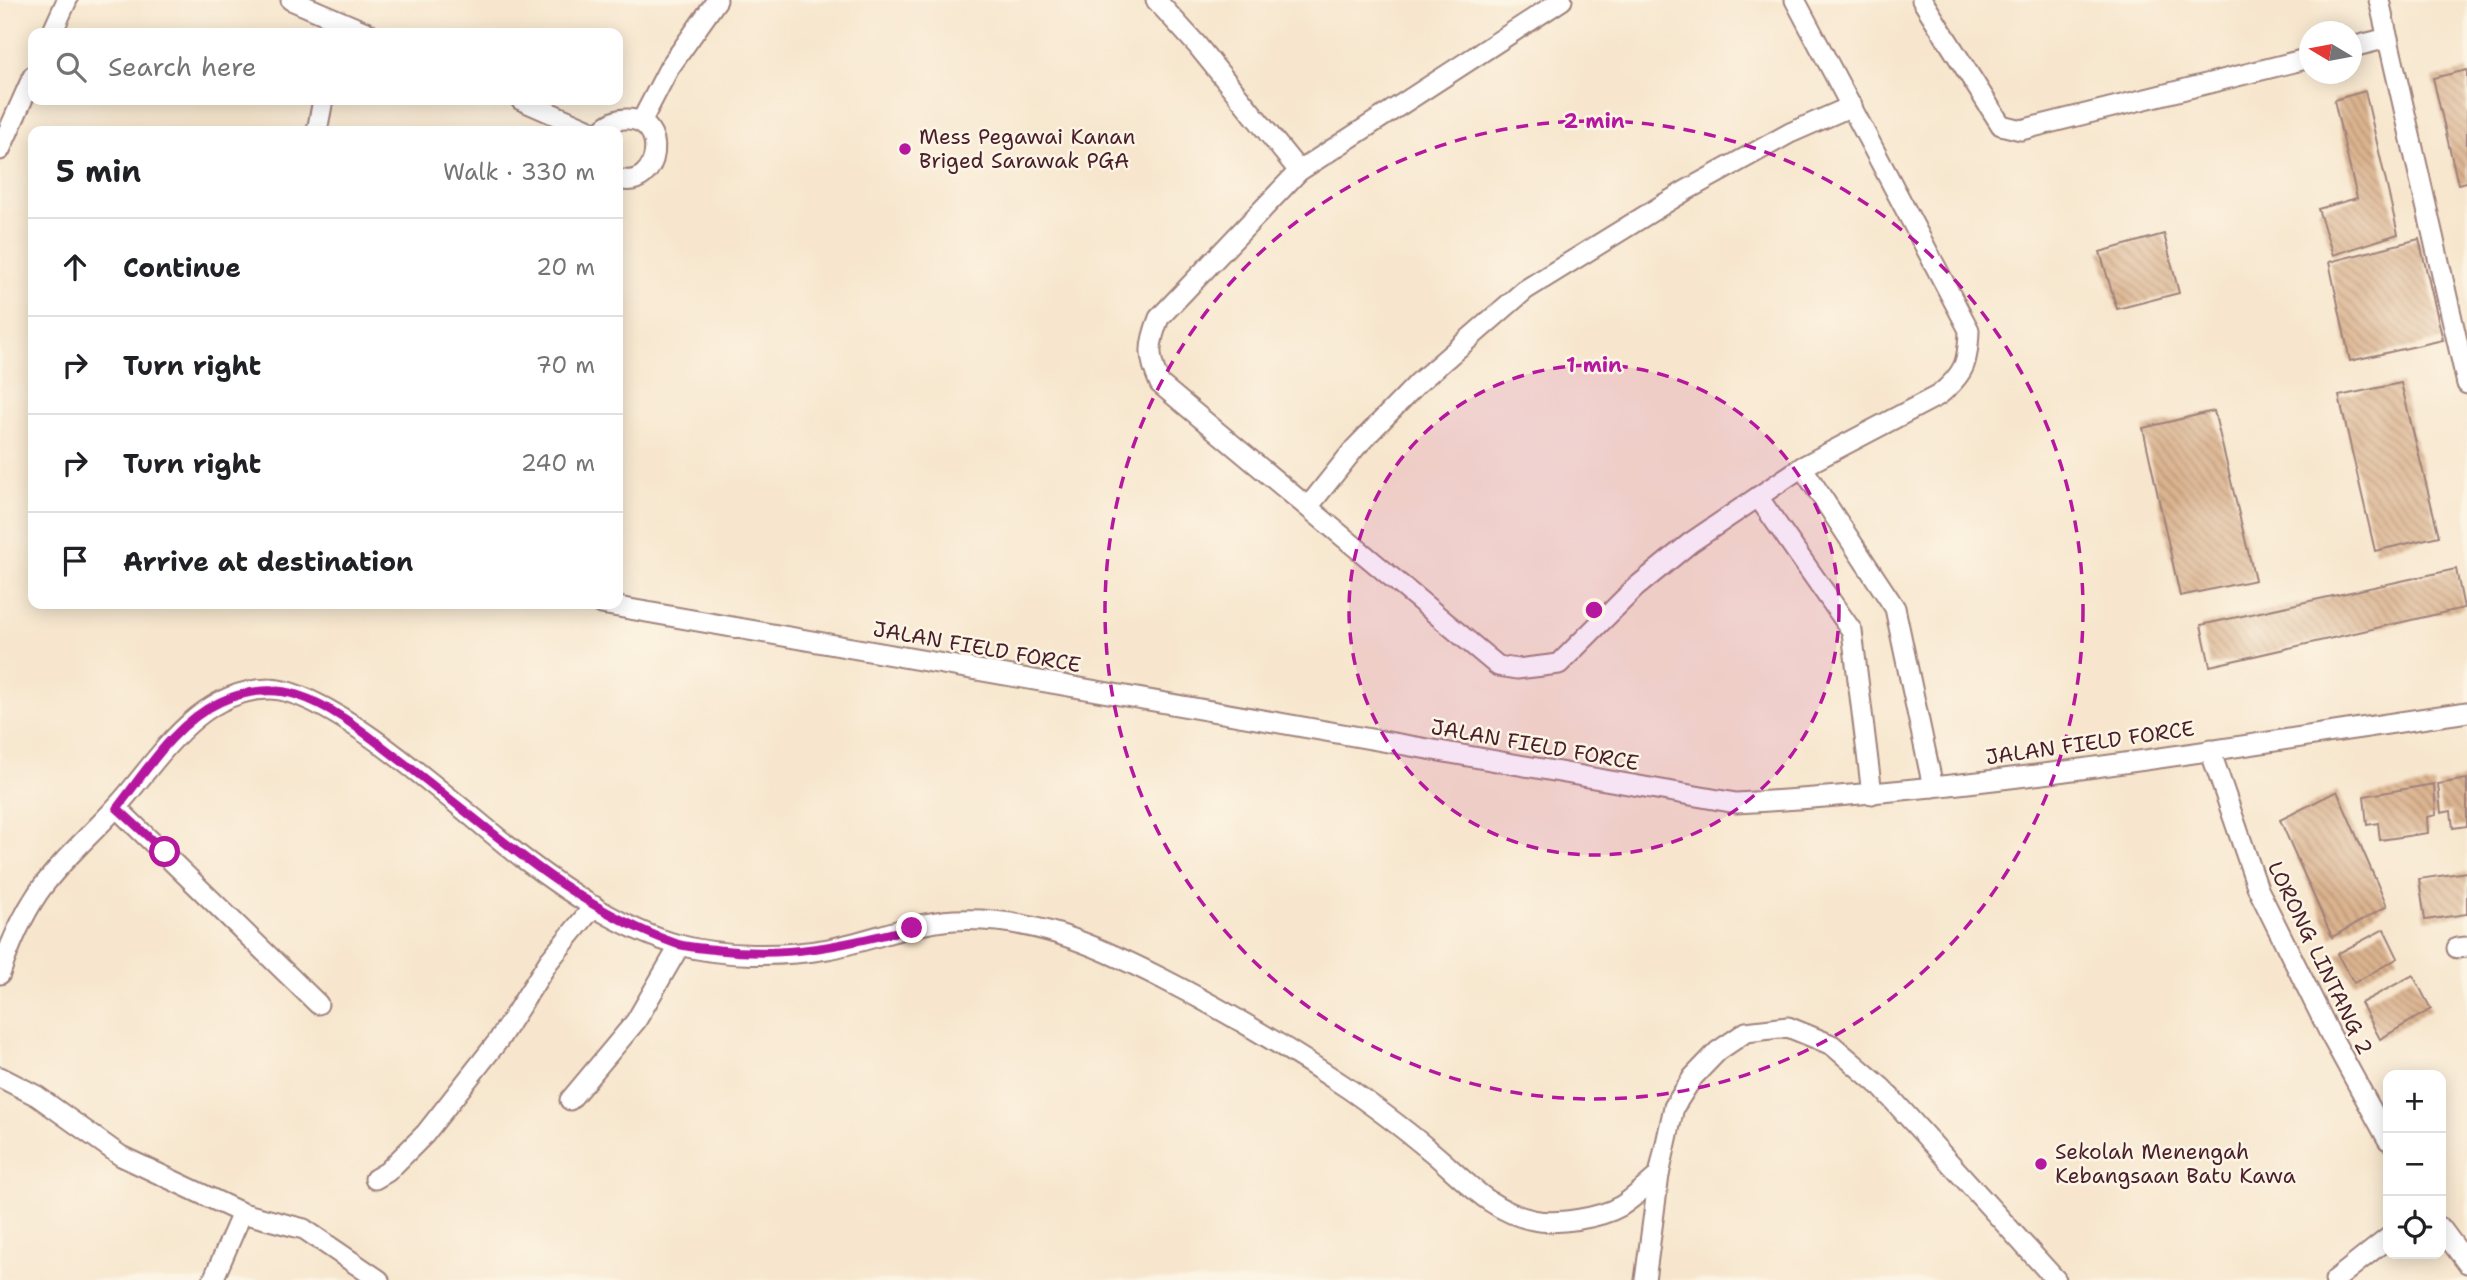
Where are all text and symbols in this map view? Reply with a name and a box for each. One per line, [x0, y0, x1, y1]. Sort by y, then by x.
north arrow [2299, 21, 2362, 84]
search box [28, 28, 623, 105]
icon: search [52, 48, 90, 86]
text: Search here [108, 49, 257, 84]
text: 2 min [1563, 107, 1625, 135]
place label: Mess Pegawai Kanan Briged Sarawak PGA [919, 123, 1135, 175]
marker: Mess Pegawai Kanan Briged Sarawak PGA [897, 141, 913, 157]
text: 5 min [56, 151, 141, 192]
text: Walk · 330 m [443, 157, 595, 187]
icon: ahead [56, 248, 94, 286]
text: Continue [123, 250, 241, 285]
text: 20 m [536, 252, 595, 282]
icon: right [56, 346, 94, 384]
text: Turn right [123, 348, 261, 383]
text: 70 m [536, 350, 595, 380]
text: 1 min [1566, 351, 1622, 379]
icon: right [56, 444, 94, 482]
text: Turn right [123, 446, 261, 481]
text: 240 m [521, 448, 595, 478]
icon: arrive [56, 542, 94, 580]
text: Arrive at destination [123, 544, 413, 579]
centre of rings [1582, 598, 1606, 622]
street label: JALAN FIELD FORCE [871, 615, 1083, 679]
street label: JALAN FIELD FORCE [1429, 713, 1641, 777]
street label: JALAN FIELD FORCE [1984, 714, 2196, 772]
route start [149, 836, 180, 867]
street label: LORONG LINTANG 2 [2261, 857, 2379, 1059]
route end [896, 912, 927, 943]
map controls [2383, 1070, 2446, 1259]
button: + [2383, 1070, 2446, 1133]
button: − [2383, 1133, 2446, 1196]
place label: Sekolah Menengah Kebangsaan Batu Kawa [2055, 1138, 2296, 1190]
marker: Sekolah Menengah Kebangsaan Batu Kawa [2033, 1156, 2049, 1172]
button: locate [2383, 1196, 2446, 1259]

